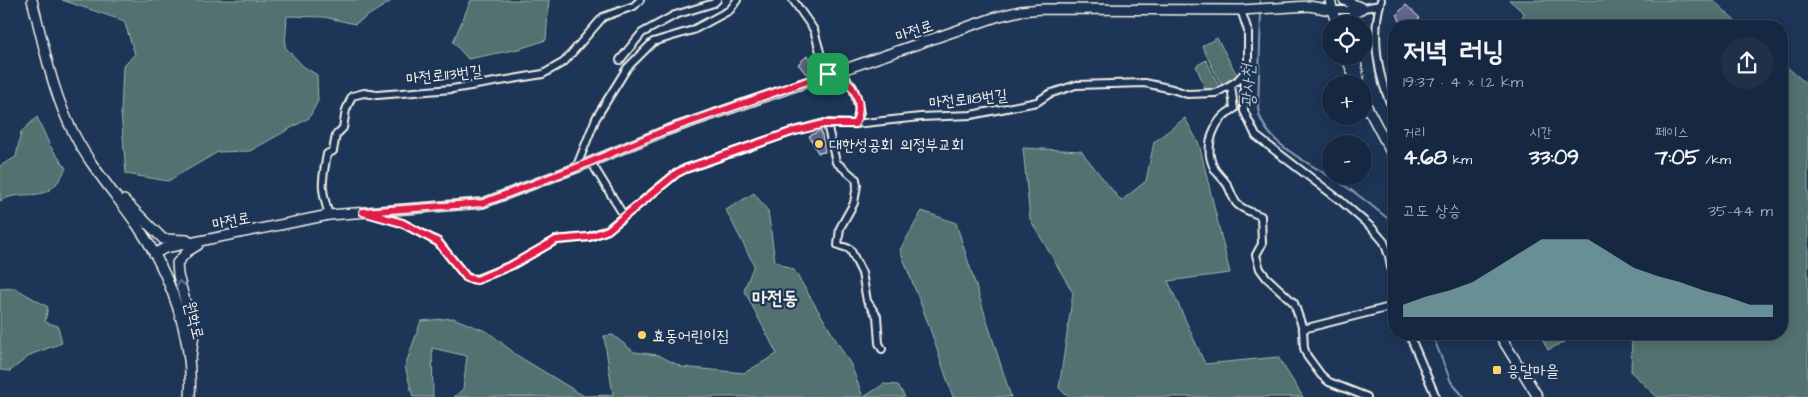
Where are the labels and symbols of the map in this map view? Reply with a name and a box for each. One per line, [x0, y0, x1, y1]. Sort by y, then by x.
street label: 마전로 [893, 15, 936, 47]
pin [807, 53, 849, 95]
street label: 마전로113번길 [405, 60, 483, 90]
water label: 광사천 [1236, 63, 1261, 108]
street label: 마전로118번길 [928, 84, 1009, 114]
place label: 대한성공회 의정부교회 [829, 134, 964, 156]
marker: 대한성공회 의정부교회 [813, 138, 825, 150]
street label: 마전로 [210, 206, 252, 235]
one-way arrow [176, 281, 186, 289]
district label: 마전동 [752, 285, 798, 312]
street label: 원학로 [179, 299, 209, 342]
place label: 효동어린이집 [652, 325, 729, 347]
marker: 효동어린이집 [636, 329, 648, 341]
place label: 응달마을 [1507, 360, 1559, 382]
marker: 응달마을 [1491, 364, 1503, 376]

